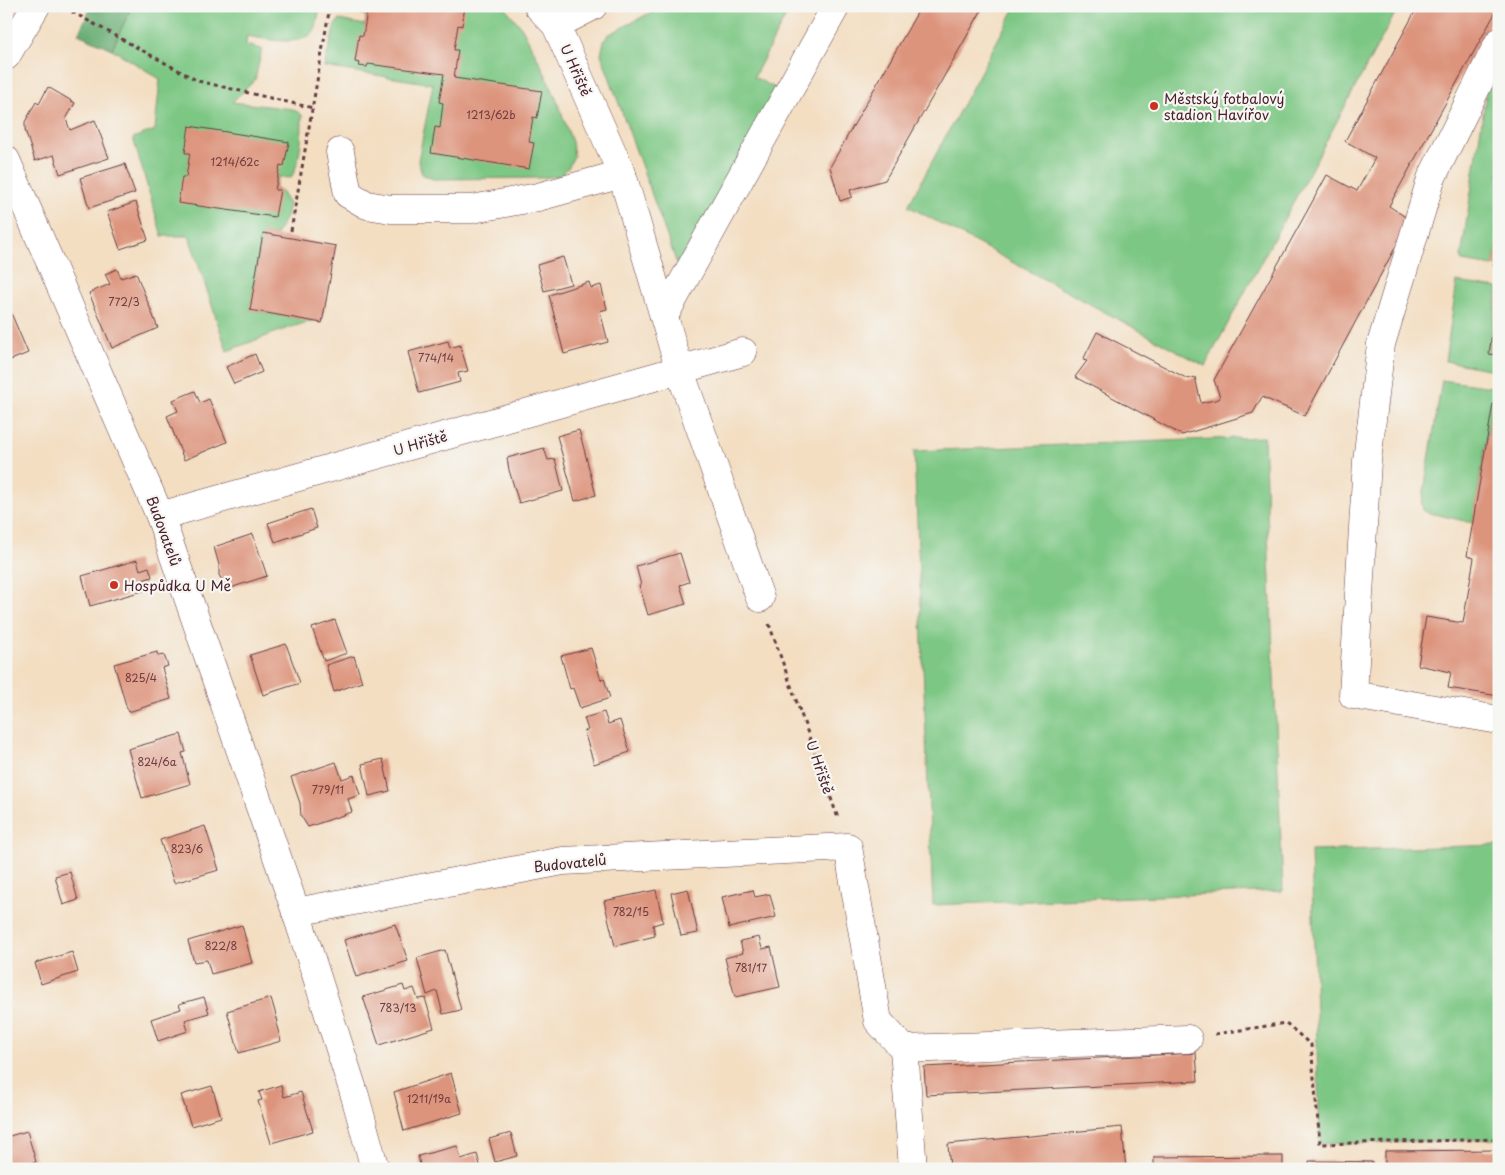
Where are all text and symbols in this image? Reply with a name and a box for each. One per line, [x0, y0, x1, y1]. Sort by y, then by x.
street label: U Hřiště [555, 40, 597, 100]
place label: Městský fotbalový stadion Havířov [1164, 88, 1284, 125]
marker: Městský fotbalový stadion Havířov [1148, 100, 1160, 112]
house number: 1213/62b [466, 106, 516, 123]
house number: 1214/62c [211, 153, 259, 170]
house number: 772/3 [108, 293, 140, 310]
house number: 774/14 [418, 349, 454, 366]
street label: U Hřiště [390, 425, 450, 461]
street label: Budovatelů [142, 493, 186, 569]
place label: Hospůdka U Mě [124, 575, 231, 596]
marker: Hospůdka U Mě [108, 579, 120, 591]
house number: 825/4 [125, 669, 157, 686]
street label: U Hřiště [801, 737, 839, 797]
house number: 824/6a [137, 753, 177, 770]
house number: 779/11 [312, 781, 344, 798]
house number: 823/6 [171, 840, 204, 857]
street label: Budovatelů [533, 849, 607, 877]
house number: 782/15 [613, 903, 649, 920]
house number: 822/8 [205, 937, 237, 954]
house number: 781/17 [735, 959, 767, 976]
house number: 783/13 [380, 999, 416, 1016]
house number: 1211/19a [407, 1090, 451, 1107]

